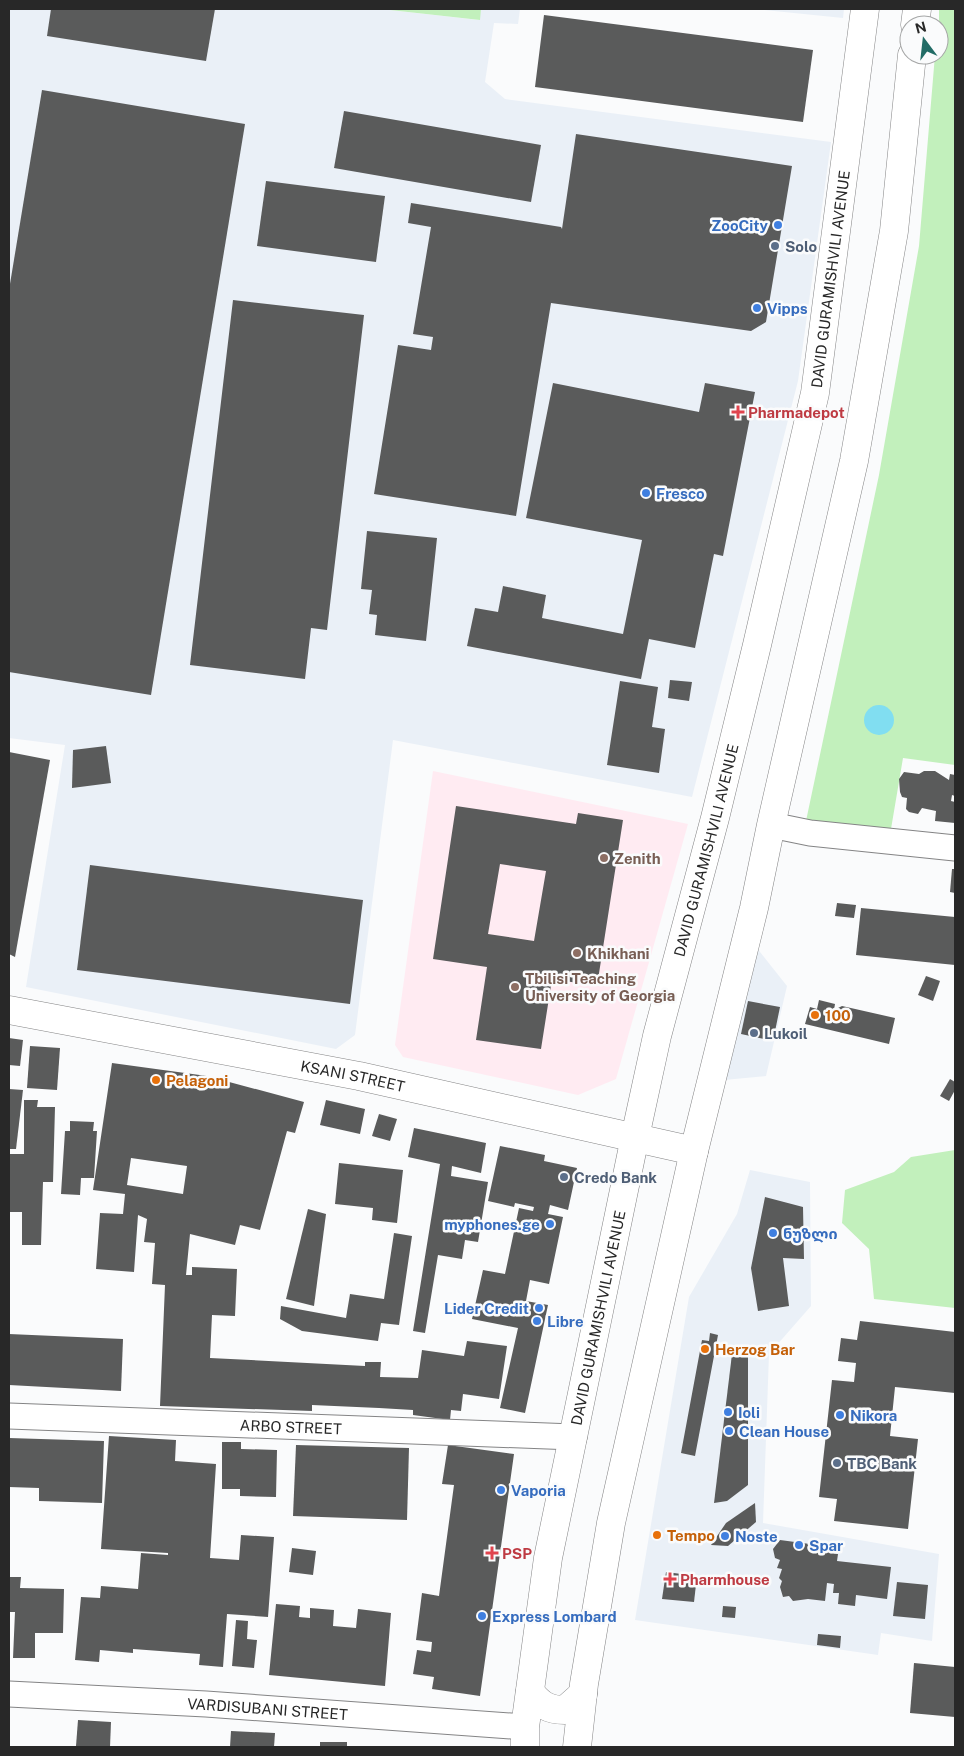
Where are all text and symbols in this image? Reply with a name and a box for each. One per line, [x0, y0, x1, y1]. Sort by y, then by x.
north arrow [899, 15, 949, 65]
text: N [913, 18, 928, 37]
street label: DAVID GURAMISHVILI AVENUE [807, 169, 852, 389]
place label: ZooCity [711, 217, 769, 234]
marker: ZooCity [772, 219, 784, 231]
place label: Solo [785, 238, 817, 255]
marker: Solo [769, 240, 781, 252]
place label: Vipps [767, 300, 808, 317]
marker: Vipps [751, 302, 763, 314]
place label: Pharmadepot [748, 404, 845, 421]
marker: Pharmadepot [732, 406, 744, 418]
place label: Fresco [656, 485, 705, 502]
marker: Fresco [640, 487, 652, 499]
street label: DAVID GURAMISHVILI AVENUE [670, 742, 741, 958]
place label: Zenith [614, 850, 661, 867]
marker: Zenith [598, 852, 610, 864]
place label: Khikhani [587, 945, 650, 962]
marker: Khikhani [571, 947, 583, 959]
place label: Tbilisi Teaching University of Georgia [525, 970, 675, 1004]
marker: Tbilisi Teaching University of Georgia [509, 981, 521, 993]
place label: 100 [825, 1007, 851, 1024]
marker: 100 [809, 1009, 821, 1021]
place label: Lukoil [764, 1025, 808, 1042]
marker: Lukoil [748, 1027, 760, 1039]
street label: KSANI STREET [299, 1057, 407, 1095]
place label: Pelagoni [166, 1072, 228, 1089]
marker: Pelagoni [150, 1074, 162, 1086]
place label: Credo Bank [574, 1169, 657, 1186]
marker: Credo Bank [558, 1171, 570, 1183]
street label: DAVID GURAMISHVILI AVENUE [567, 1209, 628, 1427]
place label: myphones.ge [444, 1216, 540, 1233]
marker: myphones.ge [544, 1218, 556, 1230]
place label: ნუზლი [783, 1225, 838, 1243]
marker: ნუზლი [767, 1227, 779, 1239]
place label: Lider Credit [444, 1300, 529, 1317]
marker: Lider Credit [533, 1302, 545, 1314]
place label: Libre [547, 1313, 584, 1330]
marker: Libre [531, 1315, 543, 1327]
place label: Herzog Bar [715, 1341, 795, 1358]
marker: Herzog Bar [699, 1343, 711, 1355]
place label: Ioli [738, 1404, 760, 1421]
marker: Ioli [722, 1406, 734, 1418]
place label: Nikora [850, 1407, 897, 1424]
marker: Nikora [834, 1409, 846, 1421]
street label: ARBO STREET [239, 1416, 342, 1437]
place label: Clean House [739, 1423, 829, 1440]
marker: Clean House [723, 1425, 735, 1437]
place label: TBC Bank [847, 1455, 917, 1472]
marker: TBC Bank [831, 1457, 843, 1469]
place label: Vaporia [511, 1482, 566, 1499]
marker: Vaporia [495, 1484, 507, 1496]
place label: Tempo [667, 1527, 715, 1544]
place label: Noste [735, 1528, 778, 1545]
marker: Tempo [651, 1529, 663, 1541]
marker: Noste [719, 1530, 731, 1542]
place label: Spar [809, 1537, 843, 1554]
marker: Spar [793, 1539, 805, 1551]
place label: PSP [502, 1545, 532, 1562]
marker: PSP [486, 1547, 498, 1559]
place label: Pharmhouse [680, 1571, 770, 1588]
marker: Pharmhouse [664, 1573, 676, 1585]
place label: Express Lombard [492, 1608, 617, 1625]
marker: Express Lombard [476, 1610, 488, 1622]
street label: VARDISUBANI STREET [187, 1695, 349, 1723]

